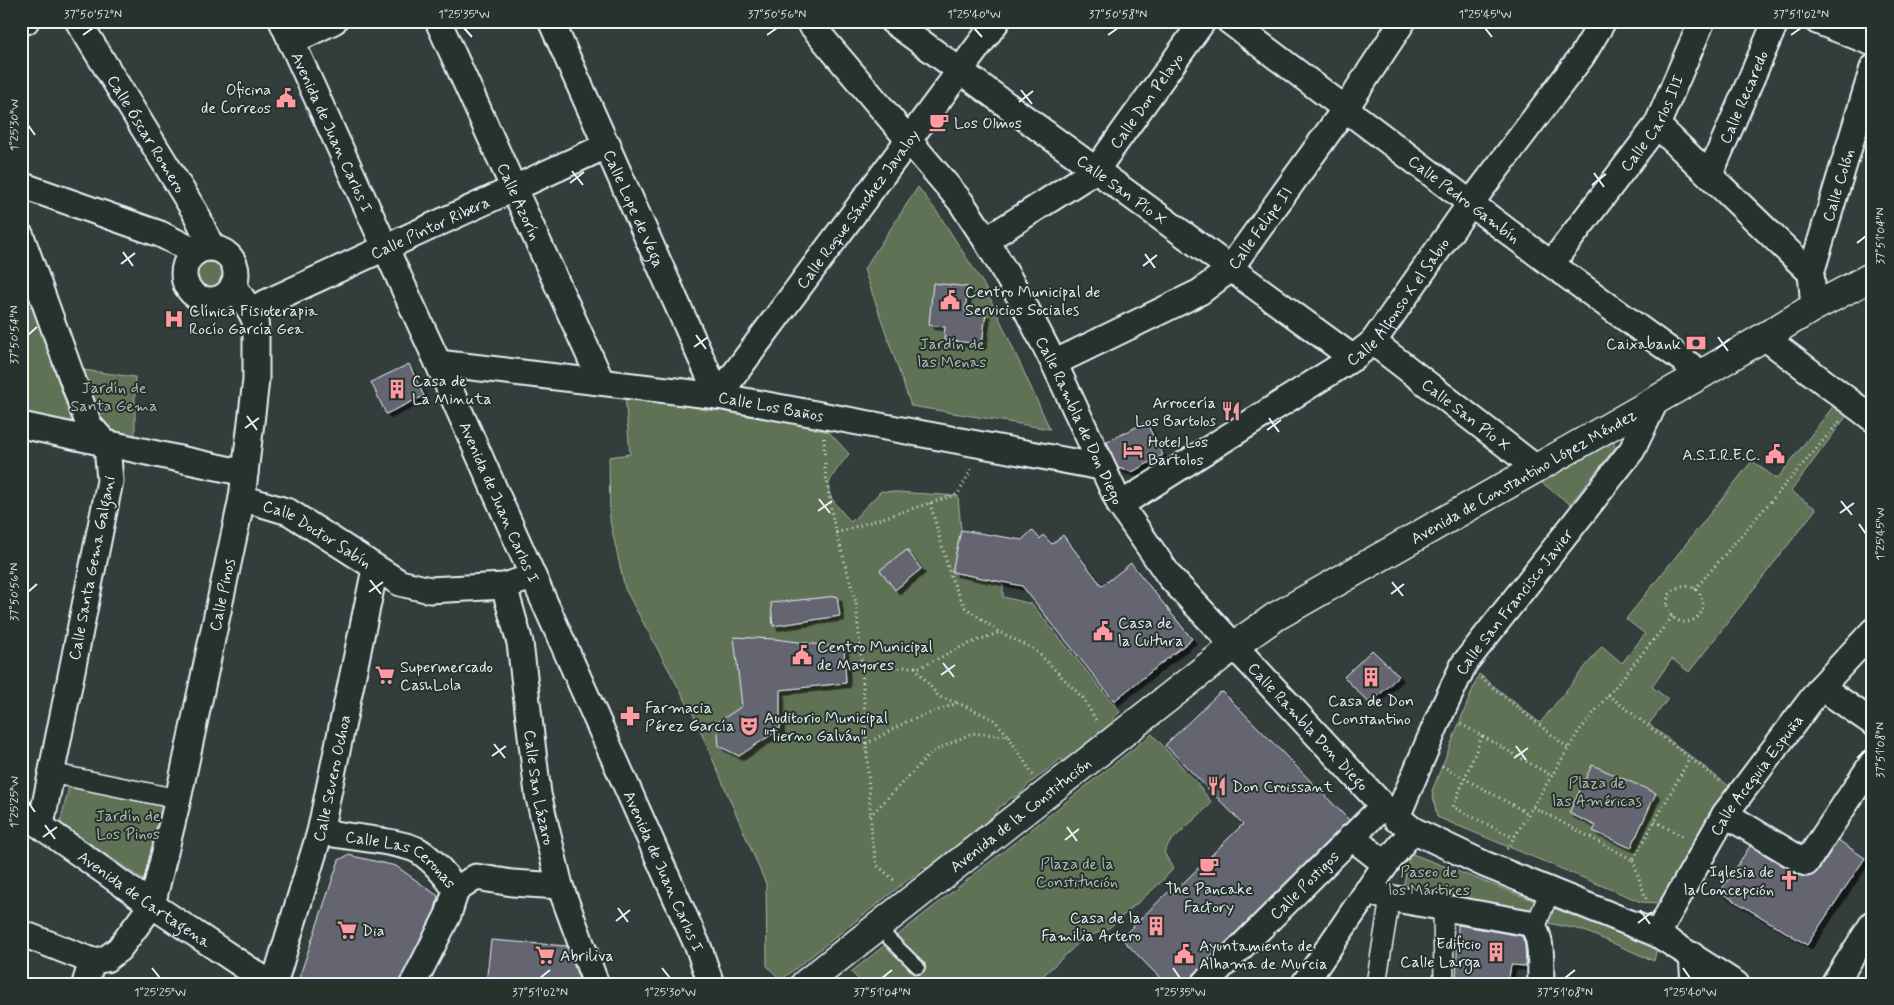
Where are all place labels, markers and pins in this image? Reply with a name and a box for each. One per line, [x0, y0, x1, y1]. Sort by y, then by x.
place label: Oficina de Correos [201, 80, 271, 119]
public building icon: Oficina de Correos [275, 87, 297, 109]
cafe icon: Los Olmos [928, 111, 950, 133]
place label: Los Olmos [954, 113, 1022, 134]
place label: Centro Municipal de Servicios Sociales [965, 282, 1100, 321]
public building icon: Centro Municipal de Servicios Sociales [939, 289, 961, 311]
place label: Clínica Fisioterapia Rocío García Gea [189, 301, 318, 340]
hospital icon: Clínica Fisioterapia Rocío García Gea [163, 308, 185, 330]
bank icon: Caixabank [1685, 332, 1707, 354]
place label: Caixabank [1606, 334, 1681, 355]
place label: Casa de La Minuta [412, 371, 492, 410]
building icon: Casa de La Minuta [386, 378, 408, 400]
place label: Arrocería Los Bartolos [1135, 393, 1216, 432]
restaurant icon: Arrocería Los Bartolos [1220, 400, 1242, 422]
place label: Hotel Los Bartolos [1148, 432, 1208, 471]
hotel icon: Hotel Los Bartolos [1122, 439, 1144, 461]
public building icon: A.S.I.R.E.C. [1764, 443, 1786, 465]
place label: A.S.I.R.E.C. [1682, 445, 1760, 466]
place label: Casa de la Cultura [1118, 613, 1184, 652]
public building icon: Casa de la Cultura [1092, 620, 1114, 642]
place label: Centro Municipal de Mayores [817, 637, 933, 676]
public building icon: Centro Municipal de Mayores [791, 644, 813, 666]
place label: Supermercado CashLola [400, 657, 493, 696]
supermarket icon: Supermercado CashLola [374, 664, 396, 686]
building icon: Casa de Don Constantino [1360, 666, 1382, 688]
place label: Casa de Don Constantino [1328, 691, 1414, 730]
place label: Farmacia Pérez García [645, 698, 734, 737]
pharmacy icon: Farmacia Pérez García [619, 705, 641, 727]
place label: Auditorio Municipal "Tierno Galván" [764, 708, 888, 747]
theatre icon: Auditorio Municipal "Tierno Galván" [738, 715, 760, 737]
restaurant icon: Don Croissant [1206, 775, 1228, 797]
place label: Don Croissant [1232, 777, 1334, 798]
cafe icon: The Pancake Factory [1198, 855, 1220, 877]
place label: Iglesia de la Concepción [1684, 862, 1774, 901]
church icon: Iglesia de la Concepción [1778, 869, 1800, 891]
place label: The Pancake Factory [1165, 879, 1253, 918]
place label: Casa de la Familia Artero [1041, 908, 1141, 947]
building icon: Casa de la Familia Artero [1145, 915, 1167, 937]
supermarket icon: Dia [336, 919, 358, 941]
place label: Dia [362, 921, 385, 942]
place label: Edificio Calle Larga [1400, 934, 1481, 974]
place label: Ayuntamiento de Alhama de Murcia [1199, 936, 1328, 975]
building icon: Edificio Calle Larga [1485, 941, 1507, 963]
public building icon: Ayuntamiento de Alhama de Murcia [1173, 943, 1195, 965]
supermarket icon: Abriliva [534, 944, 556, 966]
place label: Abriliva [560, 946, 614, 967]

